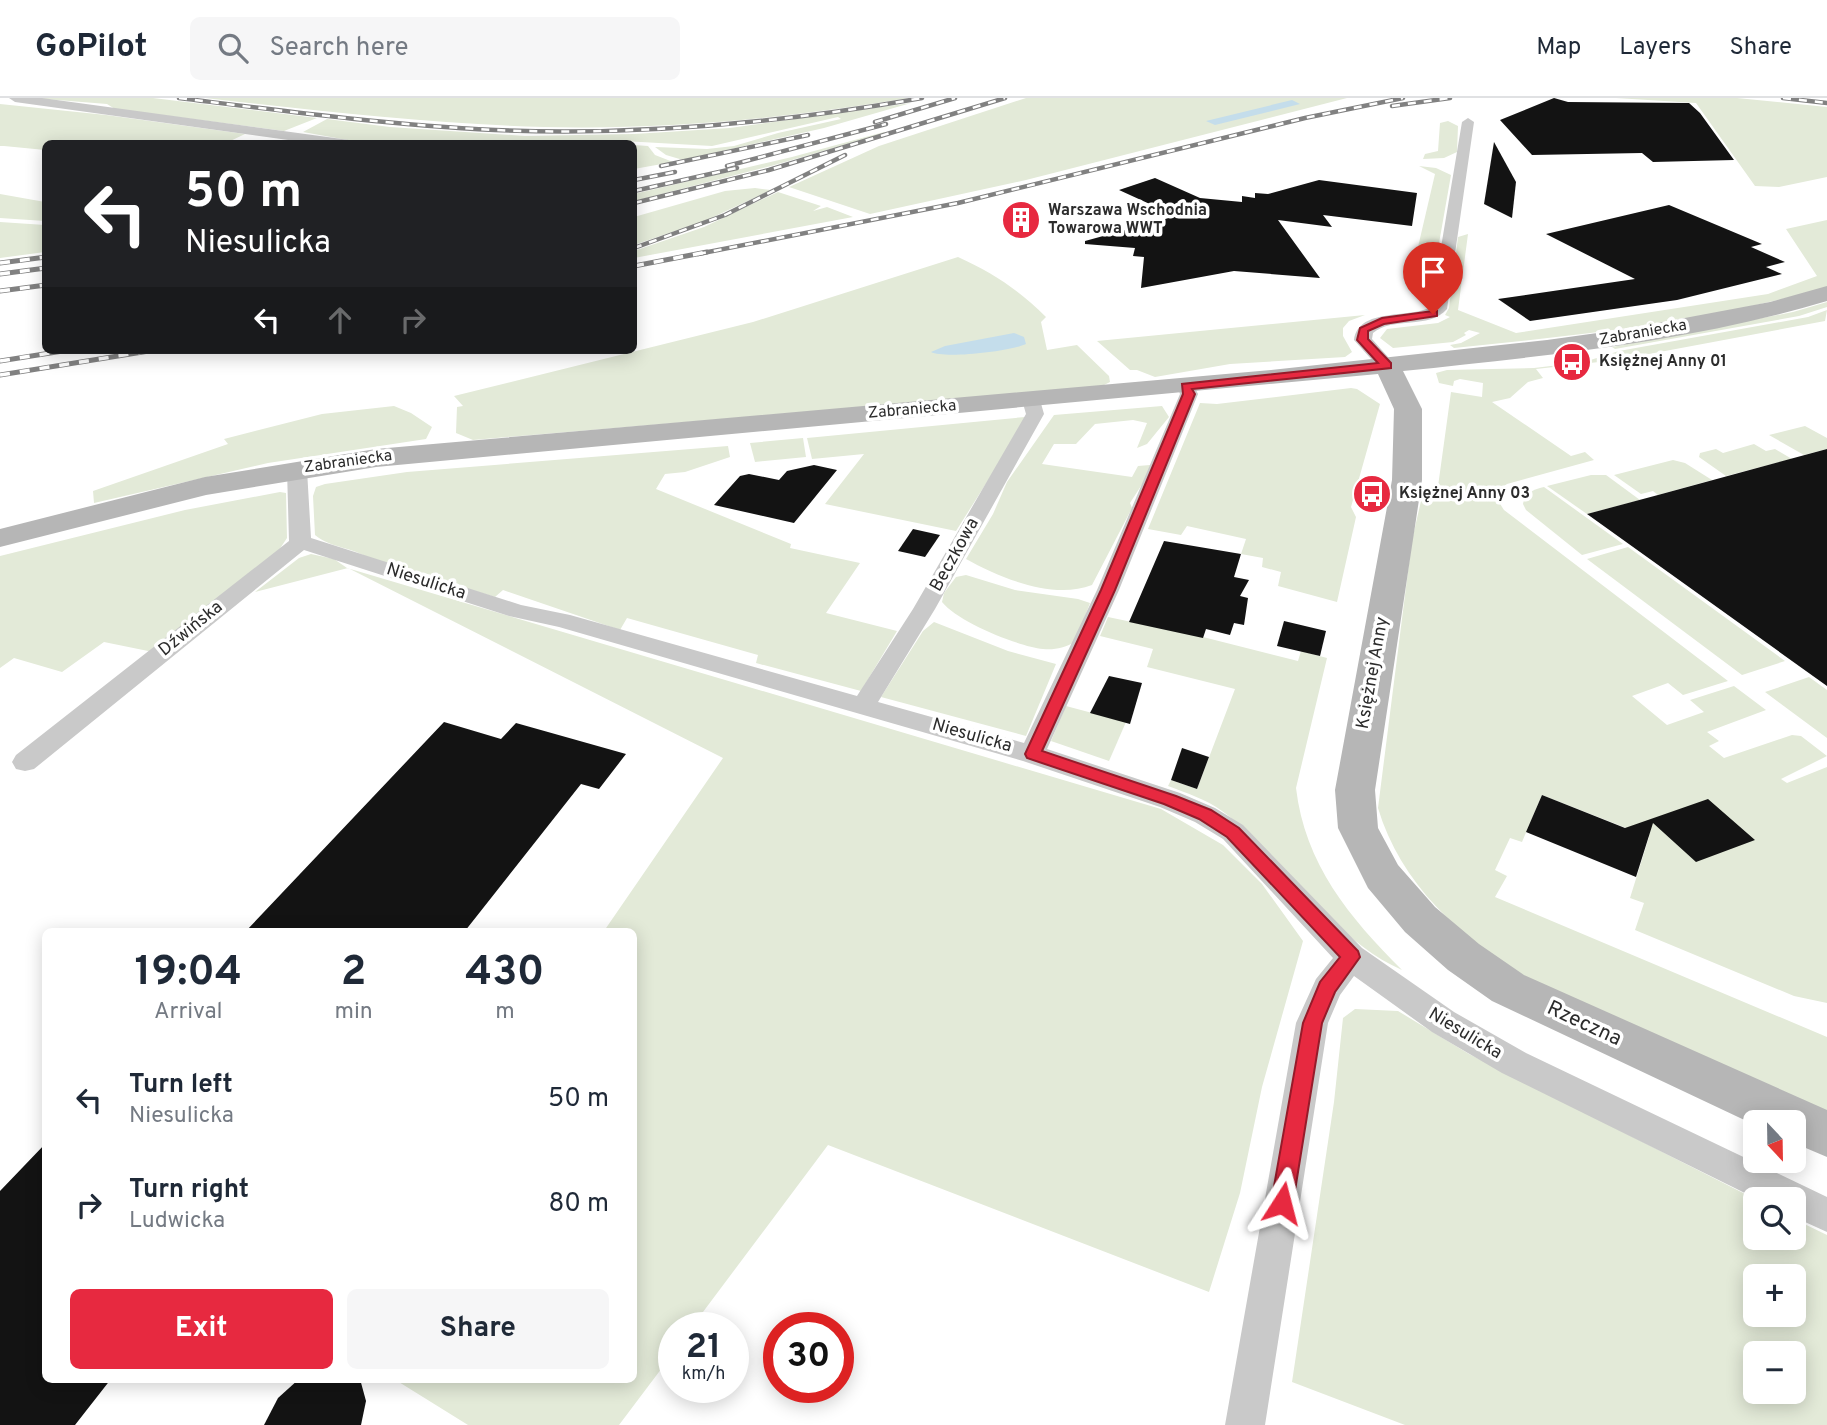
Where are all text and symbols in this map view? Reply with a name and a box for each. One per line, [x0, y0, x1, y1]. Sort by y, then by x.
search box [190, 17, 680, 80]
text: GoPilot [35, 27, 148, 69]
icon: search [214, 29, 252, 67]
text: Search here [270, 32, 408, 65]
text: Map [1536, 33, 1581, 63]
text: Layers [1619, 33, 1691, 63]
text: Share [1729, 33, 1792, 63]
text: 50 m [185, 163, 302, 225]
icon: left [70, 168, 161, 259]
building icon: Warszawa Wschodnia Towarowa WWT [1000, 199, 1042, 241]
place label: Warszawa Wschodnia Towarowa WWT [1048, 201, 1207, 239]
text: Niesulicka [185, 224, 331, 264]
pin [1403, 242, 1463, 314]
icon: arrive [1414, 253, 1452, 291]
icon: left [248, 301, 286, 339]
icon: ahead [321, 301, 359, 339]
icon: right [394, 301, 432, 339]
street label: Zabraniecka [1598, 315, 1688, 351]
bus stop icon: Księżnej Anny 01 [1551, 341, 1593, 383]
place label: Księżnej Anny 01 [1599, 352, 1727, 372]
street label: Zabraniecka [867, 396, 957, 424]
street label: Zabraniecka [303, 446, 393, 478]
bus stop icon: Księżnej Anny 03 [1351, 473, 1393, 515]
place label: Księżnej Anny 03 [1399, 484, 1530, 504]
street label: Beczkowa [925, 514, 985, 596]
street label: Niesulicka [383, 558, 469, 606]
street label: Dźwińska [154, 596, 228, 662]
street label: Księżnej Anny [1352, 615, 1394, 731]
street label: Niesulicka [929, 714, 1015, 758]
text: 19:04 [135, 947, 242, 1000]
text: 2 [341, 947, 366, 1000]
text: 430 [465, 947, 544, 1000]
street label: Rzeczna [1542, 995, 1626, 1053]
text: Arrival [154, 998, 223, 1027]
text: min [334, 998, 373, 1027]
text: m [495, 998, 515, 1027]
street label: Niesulicka [1424, 1003, 1506, 1065]
text: Turn left [129, 1069, 233, 1102]
icon: left [70, 1081, 108, 1119]
text: 50 m [548, 1083, 609, 1116]
text: Niesulicka [129, 1102, 234, 1131]
north arrow [1743, 1110, 1806, 1172]
map controls [1743, 1110, 1806, 1404]
position arrow [1245, 1166, 1319, 1240]
text: Turn right [129, 1174, 249, 1207]
icon: right [70, 1186, 108, 1224]
button: search [1743, 1187, 1806, 1250]
text: 80 m [549, 1188, 609, 1221]
text: Ludwicka [129, 1207, 225, 1236]
button: + [1743, 1264, 1806, 1327]
button: Exit [70, 1289, 333, 1369]
button: Share [347, 1289, 609, 1369]
speed limit sign: 30 [763, 1312, 854, 1403]
text: 21 [686, 1326, 721, 1370]
button: − [1743, 1341, 1806, 1404]
text: km/h [682, 1363, 725, 1386]

